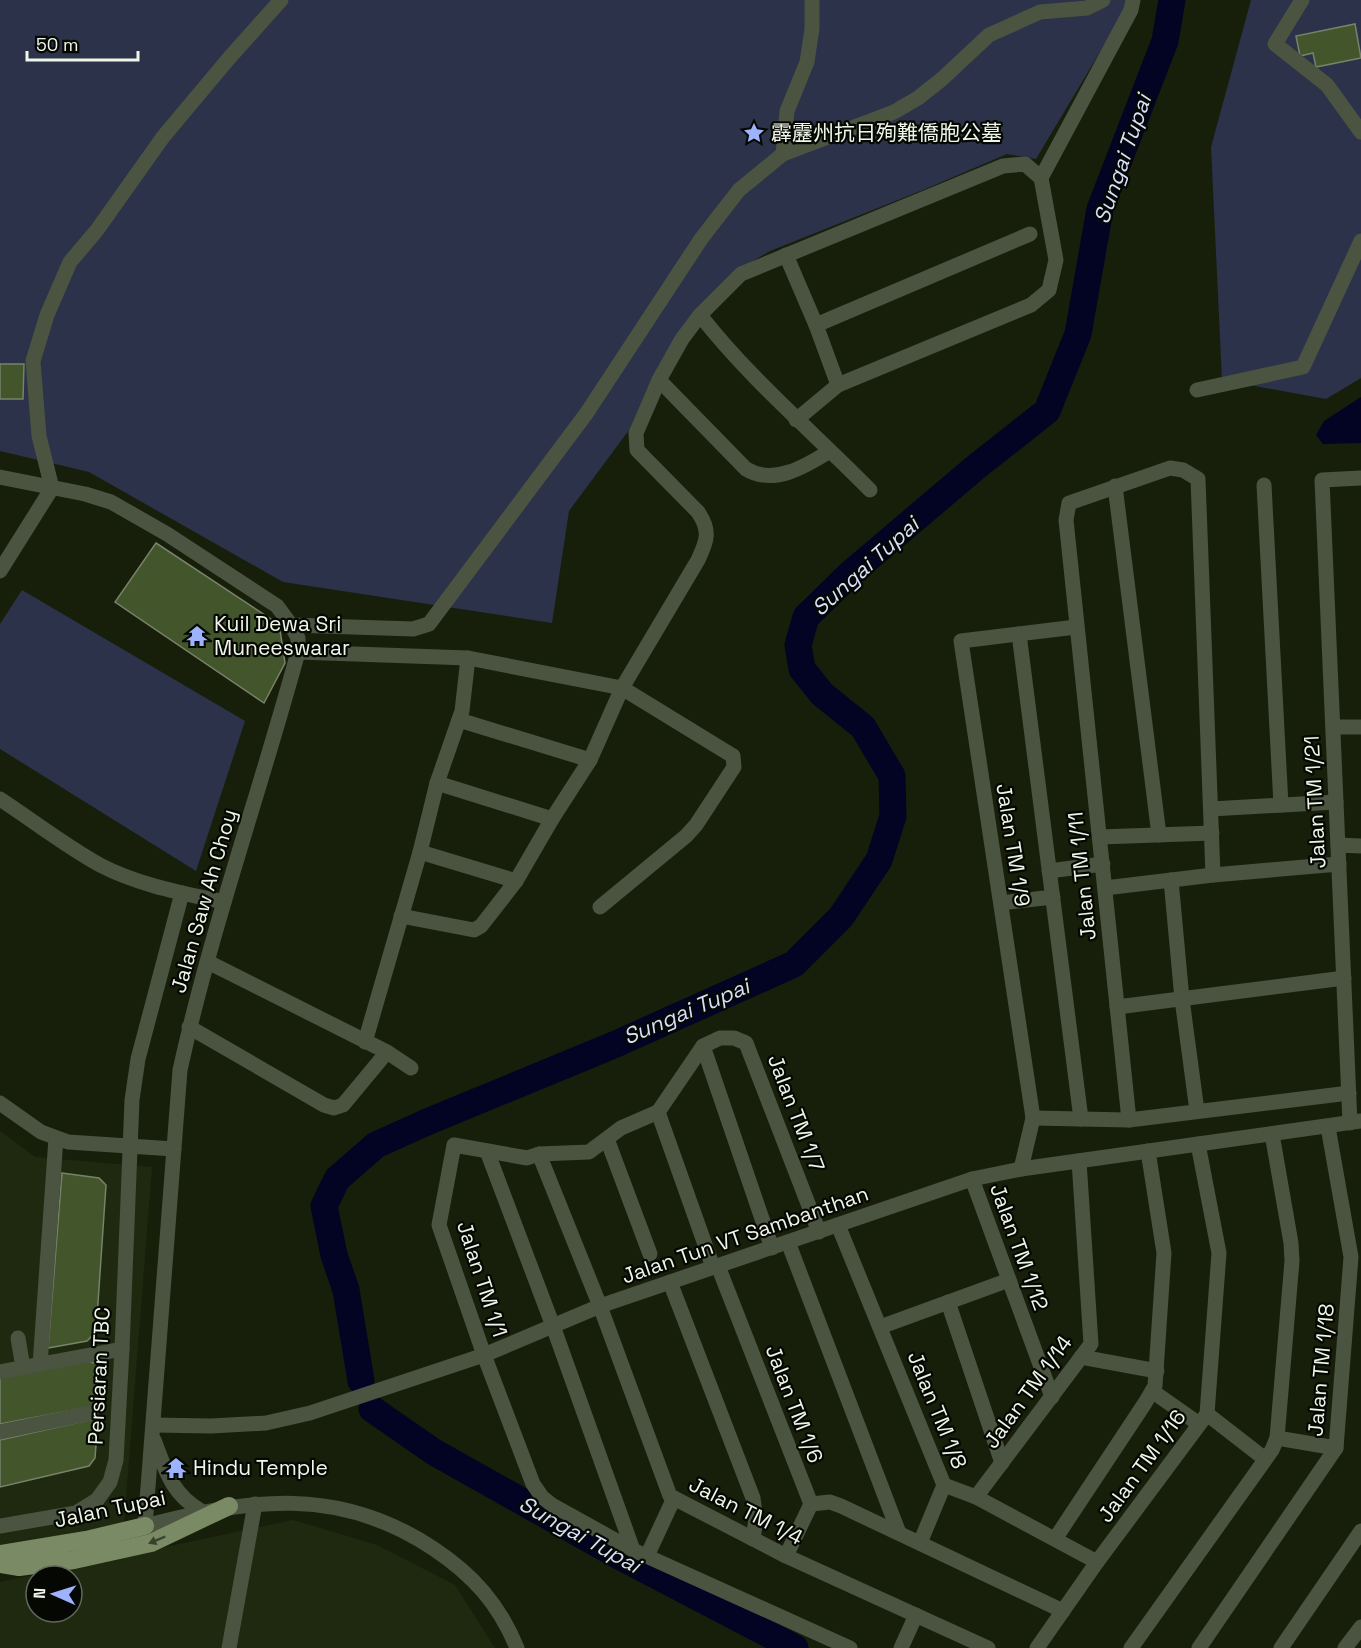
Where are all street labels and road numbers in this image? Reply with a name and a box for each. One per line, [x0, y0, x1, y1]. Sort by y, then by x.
street label: Jalan TM 1/21 [1298, 735, 1331, 869]
street label: Jalan TM 1/9 [990, 781, 1037, 908]
street label: Jalan Saw Ah Choy [164, 806, 243, 996]
street label: Jalan TM 1/11 [1061, 811, 1102, 942]
street label: Jalan TM 1/7 [762, 1050, 831, 1175]
street label: Jalan Tun VT Sambanthan [618, 1180, 872, 1290]
street label: Jalan TM 1/12 [984, 1180, 1055, 1314]
street label: Jalan TM 1/1 [451, 1218, 514, 1340]
street label: Jalan TM 1/18 [1301, 1302, 1340, 1438]
street label: Persiaran TBC [81, 1306, 116, 1445]
street label: Jalan TM 1/14 [977, 1330, 1078, 1454]
street label: Jalan TM 1/6 [760, 1341, 829, 1467]
street label: Jalan TM 1/8 [902, 1347, 973, 1473]
street label: Jalan TM 1/16 [1092, 1404, 1192, 1527]
street label: Jalan TM 1/4 [685, 1470, 808, 1551]
street label: Jalan Tupai [52, 1484, 168, 1533]

